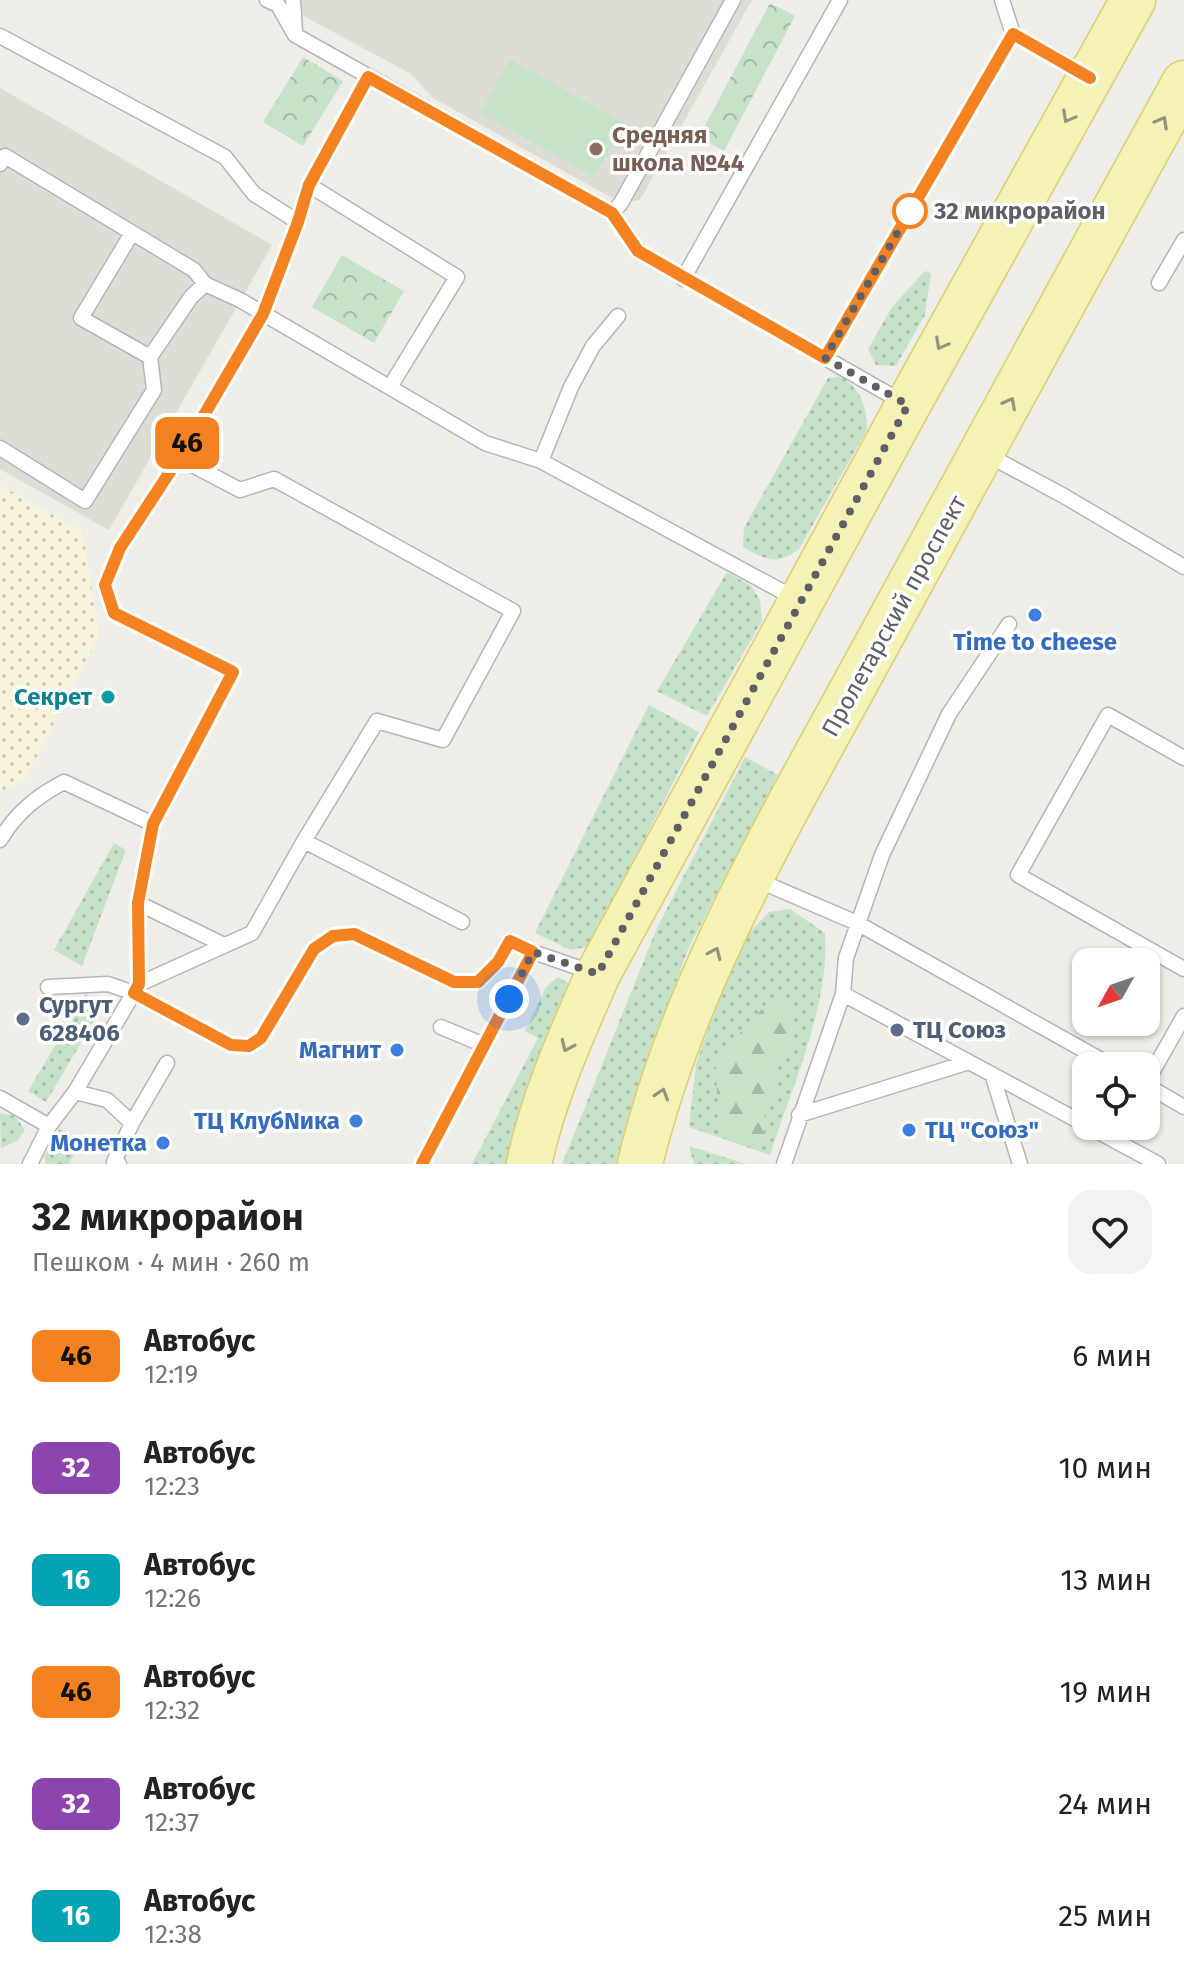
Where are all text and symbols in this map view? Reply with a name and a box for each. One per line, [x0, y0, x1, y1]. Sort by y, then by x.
one-way arrow [1062, 108, 1078, 123]
one-way arrow [1153, 116, 1168, 131]
place label: Средняя школа №44 [612, 121, 745, 177]
marker: Средняя школа №44 [587, 140, 605, 158]
marker: 32 микрорайон [893, 194, 927, 228]
place label: 32 микрорайон [933, 197, 1106, 225]
one-way arrow [936, 336, 951, 351]
one-way arrow [1001, 397, 1016, 411]
line badge: 46 [151, 417, 223, 469]
text: 46 [171, 426, 203, 459]
street label: Пролетарский проспект [816, 490, 972, 741]
marker: Time to cheese [1026, 606, 1044, 624]
place label: Time to cheese [953, 628, 1117, 656]
place label: Секрет [14, 683, 93, 711]
marker: Секрет [99, 688, 117, 706]
one-way arrow [705, 946, 721, 961]
north arrow [1072, 948, 1160, 1036]
map controls [1072, 948, 1160, 1140]
your location [489, 979, 529, 1019]
place label: Сургут 628406 [39, 991, 120, 1047]
marker: Сургут 628406 [14, 1010, 32, 1028]
place label: ТЦ Союз [913, 1016, 1006, 1044]
marker: ТЦ Союз [888, 1021, 906, 1039]
place label: Магнит [299, 1036, 382, 1064]
one-way arrow [560, 1037, 576, 1052]
marker: Магнит [388, 1041, 406, 1059]
button: locate [1072, 1052, 1160, 1140]
one-way arrow [652, 1088, 668, 1102]
place label: ТЦ КлубNика [194, 1107, 340, 1135]
marker: ТЦ КлубNика [347, 1112, 365, 1130]
place label: ТЦ "Союз" [925, 1116, 1039, 1144]
marker: ТЦ "Союз" [900, 1121, 918, 1139]
place label: Монетка [50, 1129, 147, 1157]
marker: Монетка [154, 1134, 172, 1152]
button: heart [1068, 1190, 1152, 1274]
text: 32 микрорайон [32, 1194, 304, 1240]
text: Пешком · 4 мин · 260 m [32, 1247, 310, 1278]
text: Автобус [144, 1323, 255, 1359]
text: 6 мин [1072, 1338, 1152, 1374]
text: 46 [60, 1339, 92, 1372]
text: 12:19 [144, 1359, 198, 1390]
text: Автобус [144, 1435, 255, 1471]
text: 10 мин [1058, 1450, 1152, 1486]
text: 32 [62, 1451, 90, 1484]
text: 12:23 [144, 1471, 200, 1502]
text: Автобус [144, 1547, 255, 1583]
text: 13 мин [1060, 1562, 1152, 1598]
text: 16 [62, 1563, 90, 1596]
text: 12:26 [144, 1583, 201, 1614]
text: Автобус [144, 1659, 255, 1695]
text: 19 мин [1059, 1674, 1152, 1710]
text: 46 [60, 1675, 92, 1708]
text: 12:32 [144, 1695, 200, 1726]
text: Автобус [144, 1771, 255, 1807]
text: 24 мин [1058, 1786, 1152, 1822]
text: 32 [62, 1787, 90, 1820]
text: 12:37 [144, 1807, 199, 1838]
text: Автобус [144, 1883, 255, 1919]
text: 25 мин [1058, 1898, 1152, 1934]
text: 16 [62, 1899, 90, 1932]
text: 12:38 [144, 1919, 202, 1950]

